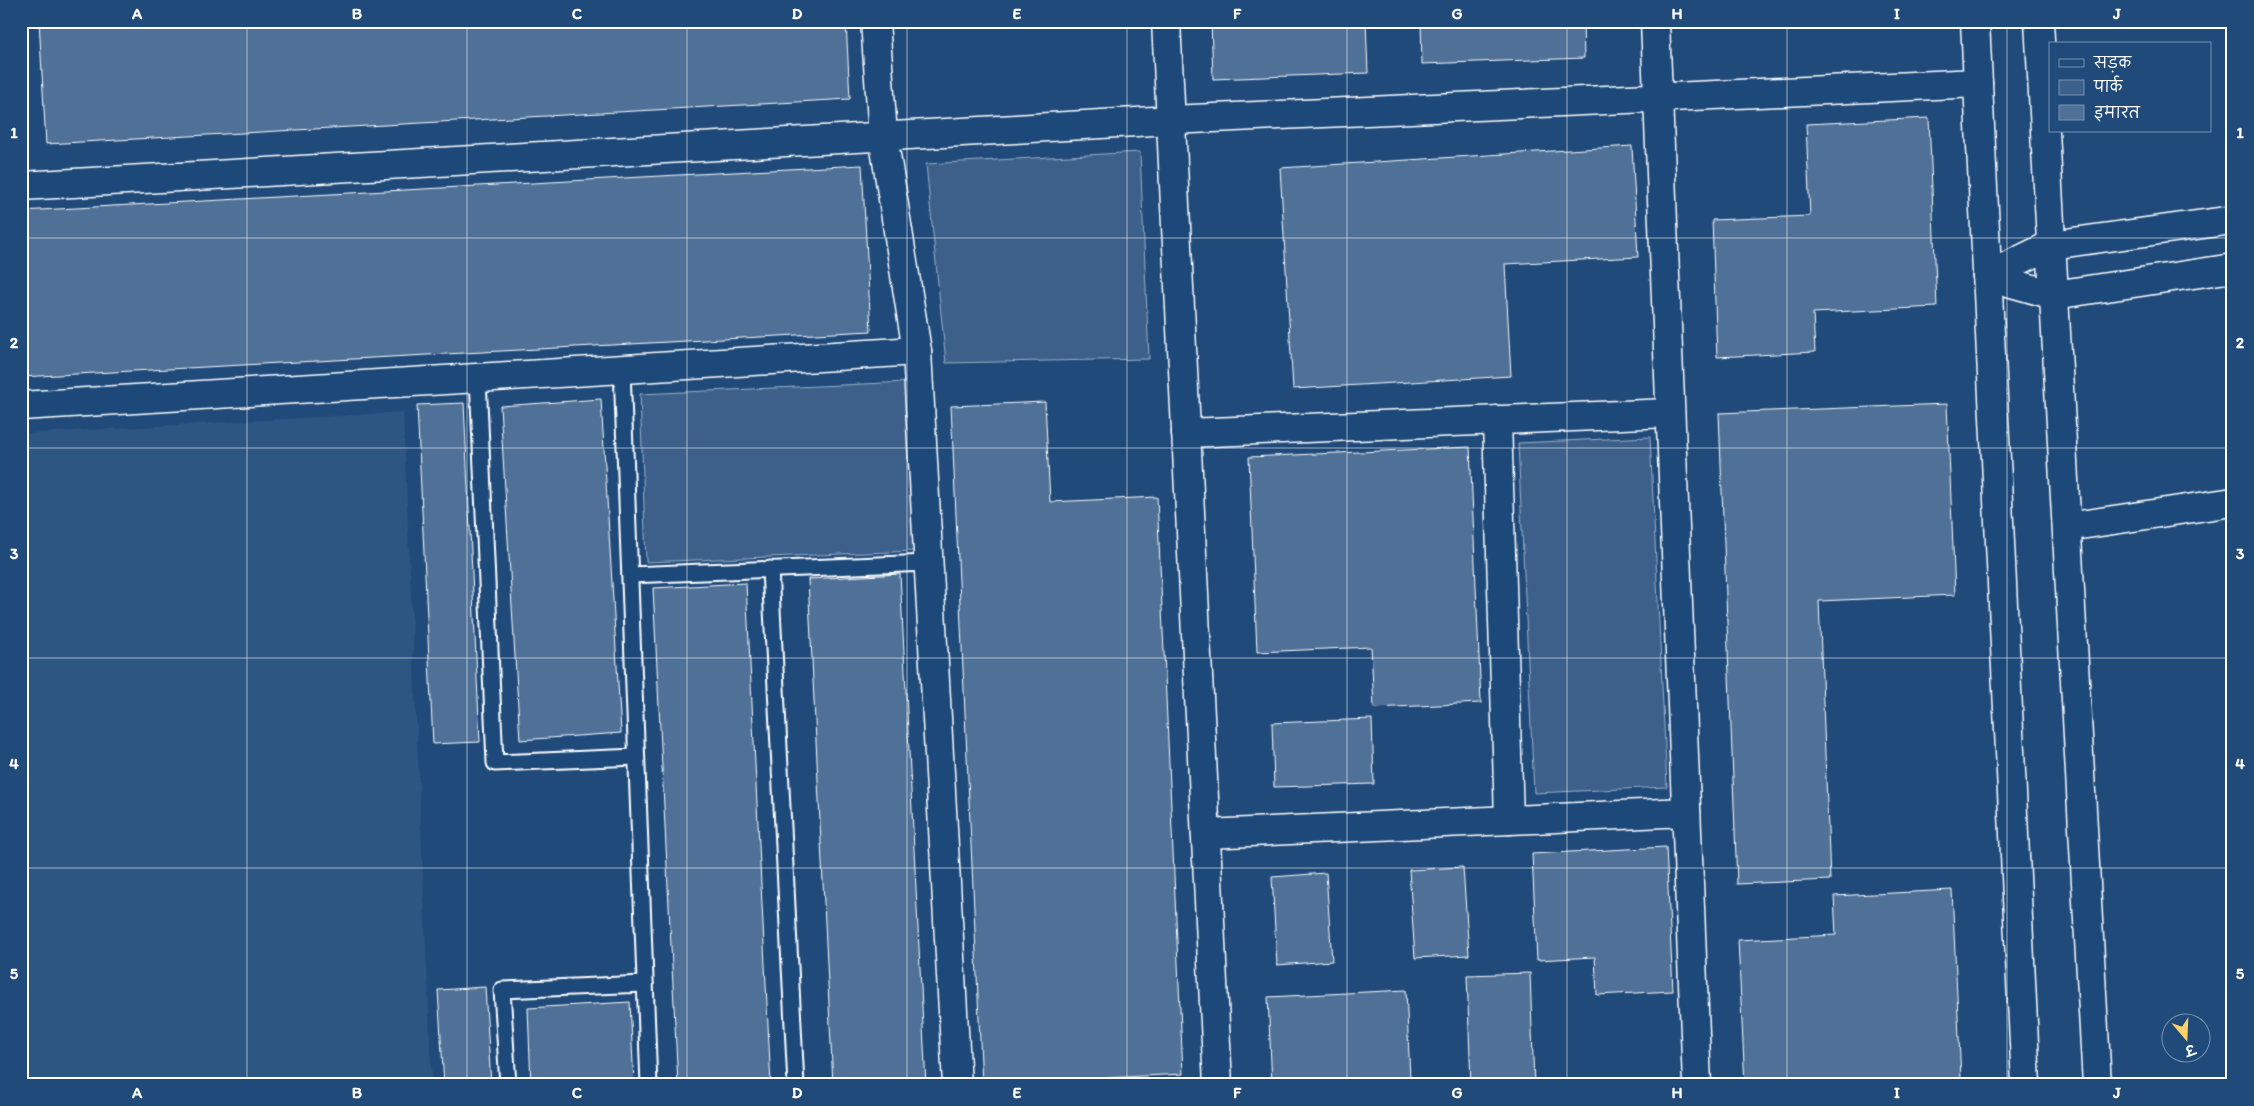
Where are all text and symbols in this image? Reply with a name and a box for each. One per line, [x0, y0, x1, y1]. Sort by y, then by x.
text: A [131, 4, 143, 23]
text: B [352, 4, 363, 23]
text: C [572, 4, 583, 23]
text: D [792, 4, 803, 23]
text: E [1013, 4, 1022, 23]
text: F [1233, 4, 1242, 23]
text: G [1451, 4, 1463, 23]
text: H [1671, 4, 1683, 23]
text: I [1894, 4, 1900, 23]
text: J [2112, 4, 2121, 23]
legend [2049, 42, 2212, 132]
text: सड़क [2093, 54, 2132, 73]
text: पार्क [2093, 75, 2124, 96]
text: इमारत [2094, 104, 2141, 122]
text: 1 [10, 123, 18, 142]
text: 1 [2236, 123, 2244, 142]
text: 2 [10, 333, 19, 352]
text: 2 [2236, 333, 2245, 352]
text: 3 [10, 544, 19, 563]
text: 3 [2236, 544, 2245, 563]
text: 4 [9, 754, 19, 773]
text: 4 [2235, 754, 2245, 773]
text: 5 [10, 964, 19, 983]
text: 5 [2236, 964, 2245, 983]
north arrow [2162, 1014, 2212, 1064]
text: उ [2181, 1040, 2199, 1060]
text: A [131, 1083, 143, 1102]
text: B [352, 1083, 363, 1102]
text: C [572, 1083, 583, 1102]
text: D [792, 1083, 803, 1102]
text: E [1013, 1083, 1022, 1102]
text: F [1233, 1083, 1242, 1102]
text: G [1451, 1083, 1463, 1102]
text: H [1671, 1083, 1683, 1102]
text: I [1894, 1083, 1900, 1102]
text: J [2112, 1083, 2121, 1102]

